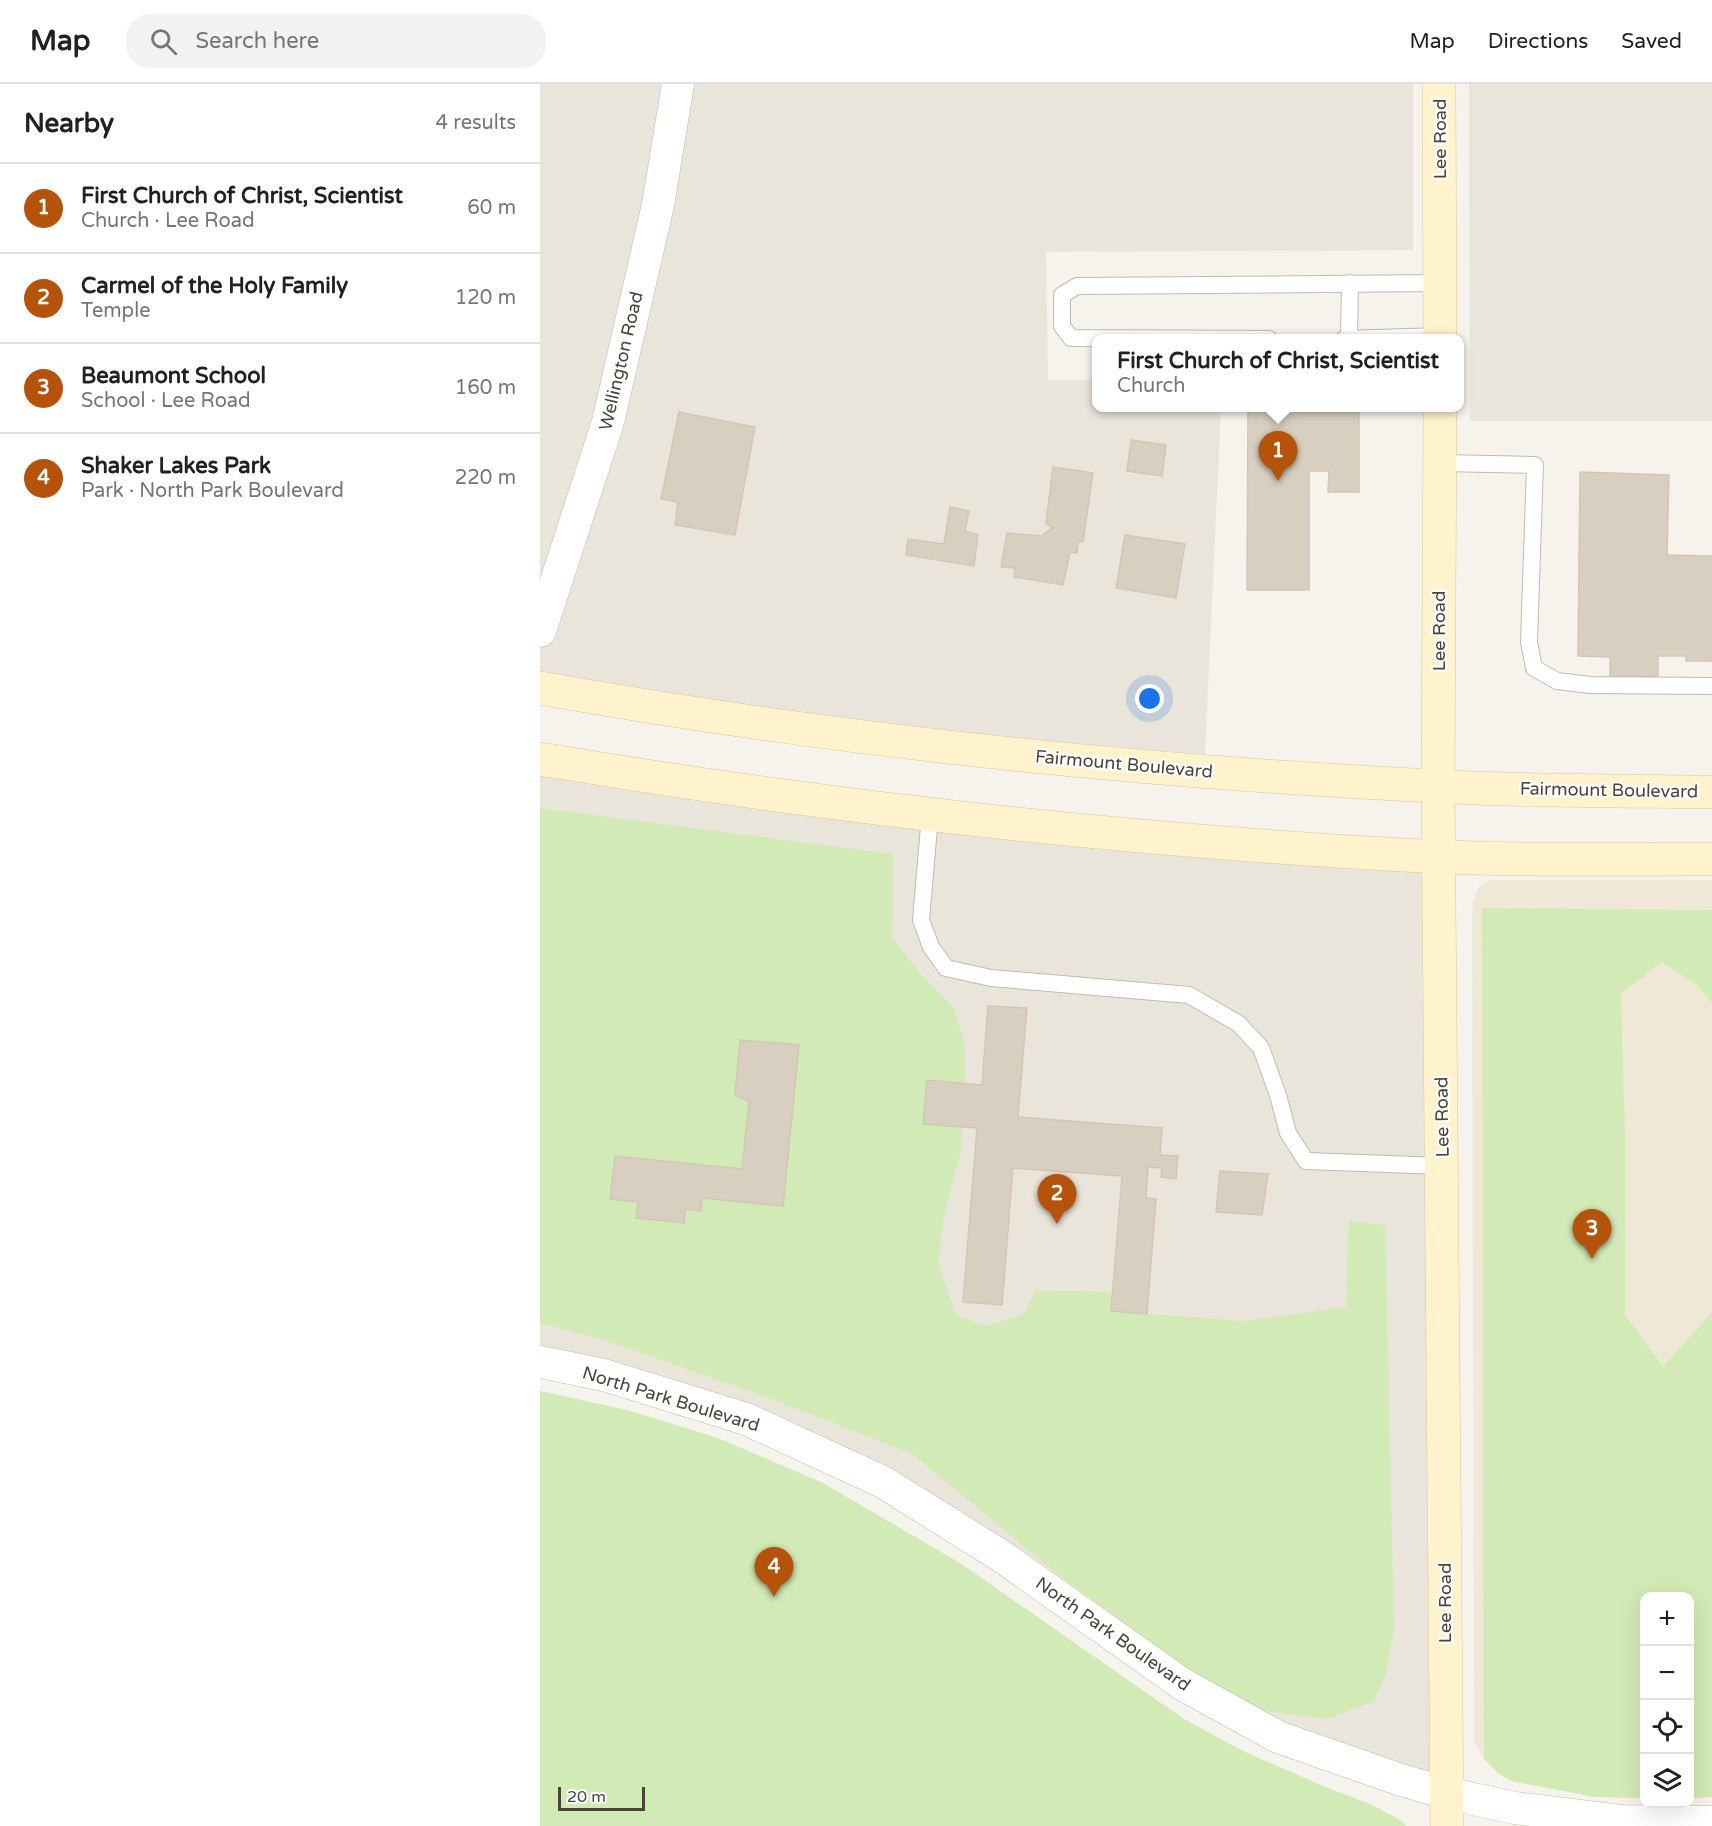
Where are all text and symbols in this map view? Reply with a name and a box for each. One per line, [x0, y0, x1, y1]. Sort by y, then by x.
search box [126, 14, 546, 68]
text: Map [30, 24, 90, 58]
icon: search [147, 25, 180, 58]
text: Search here [195, 28, 319, 54]
text: Map [1409, 29, 1455, 54]
text: Directions [1488, 29, 1588, 54]
text: Saved [1621, 29, 1682, 54]
street label: Lee Road [1429, 99, 1451, 179]
text: Nearby [24, 108, 114, 139]
text: 4 results [436, 111, 516, 135]
text: First Church of Christ, Scientist [81, 183, 403, 209]
text: 1 [37, 196, 50, 220]
text: 60 m [467, 196, 516, 220]
text: Church · Lee Road [81, 209, 255, 233]
text: Carmel of the Holy Family [81, 273, 348, 299]
text: 2 [37, 286, 50, 310]
text: 120 m [455, 286, 516, 310]
street label: Wellington Road [594, 289, 648, 433]
text: Temple [81, 299, 151, 323]
popup [1092, 334, 1464, 412]
text: First Church of Christ, Scientist [1117, 348, 1439, 374]
text: Beaumont School [81, 363, 266, 389]
text: Church [1117, 374, 1185, 398]
text: 3 [37, 376, 50, 400]
text: 160 m [455, 376, 516, 400]
text: School · Lee Road [81, 389, 251, 413]
pin: 1 [1258, 432, 1298, 481]
text: Shaker Lakes Park [81, 453, 271, 479]
text: 4 [37, 466, 50, 490]
text: 220 m [455, 466, 516, 490]
text: Park · North Park Boulevard [81, 479, 344, 503]
street label: Lee Road [1428, 591, 1450, 671]
your location [1135, 684, 1164, 713]
street label: Fairmount Boulevard [1034, 745, 1214, 783]
street label: Fairmount Boulevard [1520, 777, 1698, 803]
street label: Lee Road [1430, 1076, 1454, 1158]
pin: 2 [1038, 1174, 1076, 1224]
pin: 3 [1572, 1210, 1612, 1259]
street label: North Park Boulevard [580, 1362, 762, 1436]
pin: 4 [754, 1548, 794, 1597]
street label: Lee Road [1434, 1563, 1456, 1643]
street label: North Park Boulevard [1031, 1572, 1195, 1696]
map controls [1640, 1592, 1694, 1808]
button: + [1640, 1592, 1694, 1646]
button: − [1640, 1646, 1694, 1700]
button: locate [1640, 1700, 1694, 1754]
button: layers [1640, 1754, 1694, 1808]
scale bar [558, 1784, 645, 1812]
text: 20 m [567, 1787, 606, 1807]

